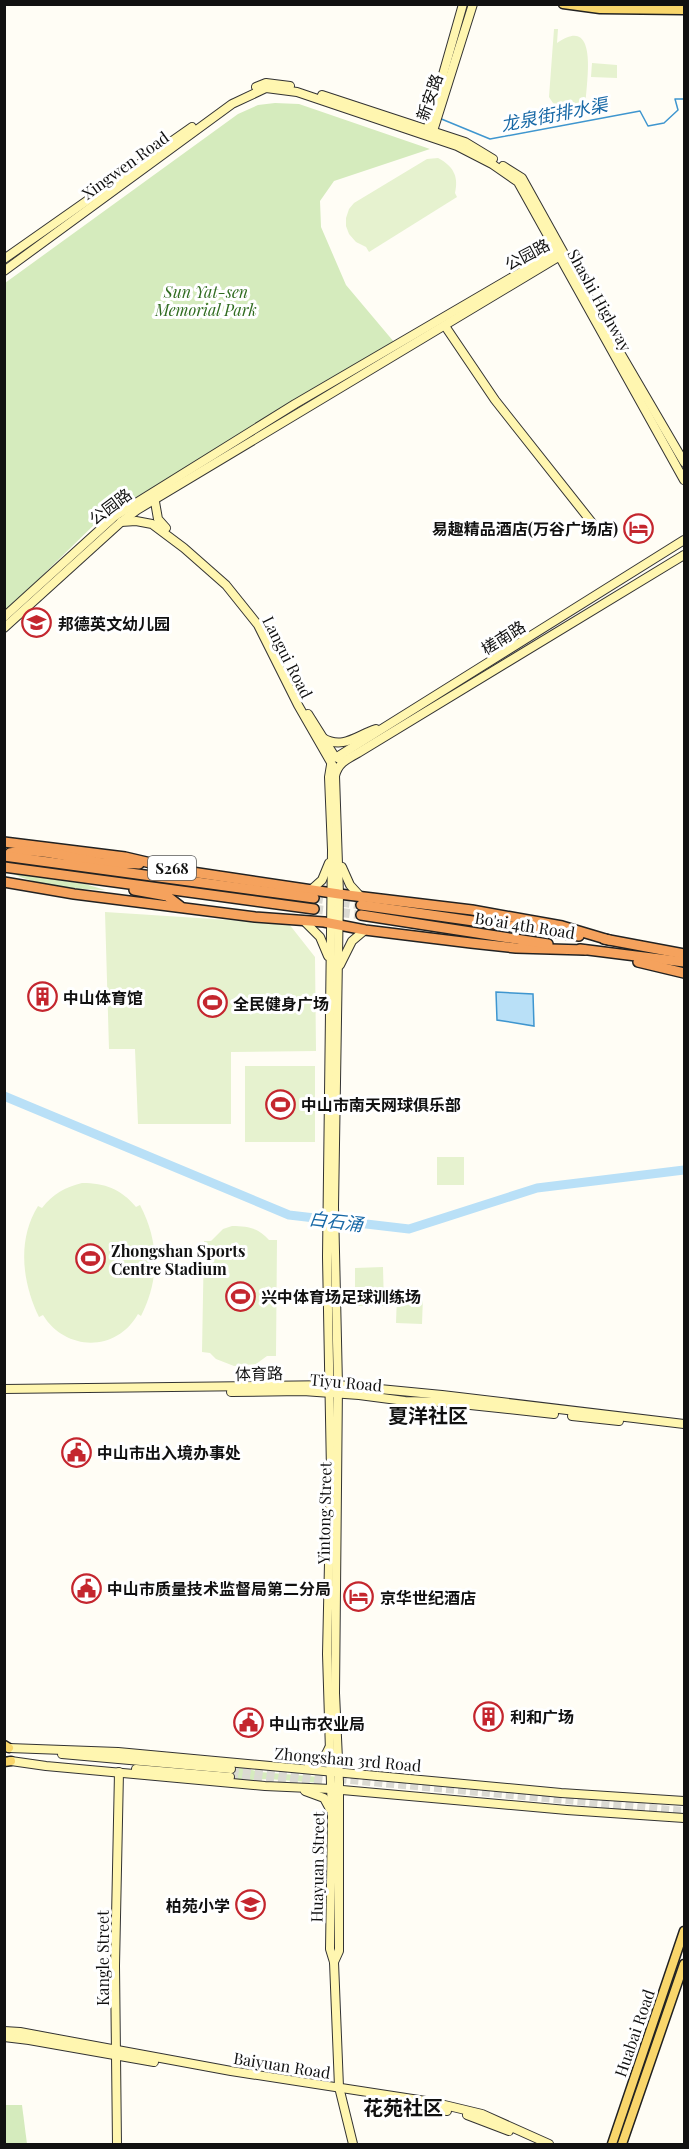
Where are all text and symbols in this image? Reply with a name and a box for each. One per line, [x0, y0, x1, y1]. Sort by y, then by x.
street label: 新安路 [411, 71, 447, 123]
water label: 龙泉街排水渠 [499, 91, 612, 136]
street label: Xingwen Road [77, 126, 173, 204]
street label: 公园路 [501, 233, 553, 275]
street label: Shashi Highway [563, 245, 637, 355]
park label: Sun Yat-sen Memorial Park [154, 281, 257, 320]
street label: 公园路 [85, 483, 135, 529]
hotel icon: 易趣精品酒店(万谷广场店) [623, 512, 655, 544]
place label: 易趣精品酒店(万谷广场店) [432, 518, 618, 539]
school or university icon: 邦德英文幼儿园 [21, 607, 53, 639]
street label: Langui Road [258, 612, 318, 702]
place label: 邦德英文幼儿园 [58, 613, 170, 634]
street label: 槎南路 [477, 615, 529, 659]
road number: S268 [148, 856, 196, 880]
street label: Bo'ai 4th Road [473, 907, 577, 943]
building icon: 中山体育馆 [26, 981, 58, 1013]
place label: 中山体育馆 [63, 987, 143, 1008]
sports icon: 全民健身广场 [196, 987, 228, 1019]
place label: 全民健身广场 [233, 993, 329, 1014]
sports icon: 中山市南天网球俱乐部 [264, 1088, 296, 1120]
place label: 中山市南天网球俱乐部 [301, 1094, 461, 1115]
water label: 白石涌 [308, 1206, 366, 1236]
place label: Zhongshan Sports Centre Stadium [111, 1240, 245, 1279]
sports icon: Zhongshan Sports Centre Stadium [74, 1243, 106, 1275]
sports icon: 兴中体育场足球训练场 [224, 1280, 256, 1312]
place label: 兴中体育场足球训练场 [261, 1286, 421, 1307]
street label: 体育路 [235, 1362, 283, 1384]
street label: Tiyu Road [309, 1368, 383, 1396]
district label: 夏洋社区 [388, 1401, 468, 1428]
public building icon: 中山市出入境办事处 [60, 1436, 92, 1468]
place label: 中山市出入境办事处 [97, 1442, 241, 1463]
street label: Yintong Street [313, 1461, 335, 1565]
public building icon: 中山市质量技术监督局第二分局 [70, 1572, 102, 1604]
place label: 中山市质量技术监督局第二分局 [107, 1578, 331, 1599]
hotel icon: 京华世纪酒店 [343, 1581, 375, 1613]
place label: 京华世纪酒店 [380, 1587, 476, 1608]
building icon: 利和广场 [473, 1700, 505, 1732]
place label: 利和广场 [510, 1706, 574, 1727]
public building icon: 中山市农业局 [232, 1707, 264, 1739]
place label: 中山市农业局 [269, 1713, 365, 1734]
street label: Zhongshan 3rd Road [274, 1742, 422, 1776]
street label: Huayuan Street [306, 1811, 328, 1923]
school or university icon: 柏苑小学 [235, 1889, 267, 1921]
place label: 柏苑小学 [166, 1895, 230, 1916]
street label: Kangle Street [92, 1910, 113, 2006]
street label: Huabai Road [609, 1986, 659, 2080]
street label: Baiyuan Road [232, 2047, 332, 2083]
district label: 花苑社区 [363, 2093, 443, 2120]

